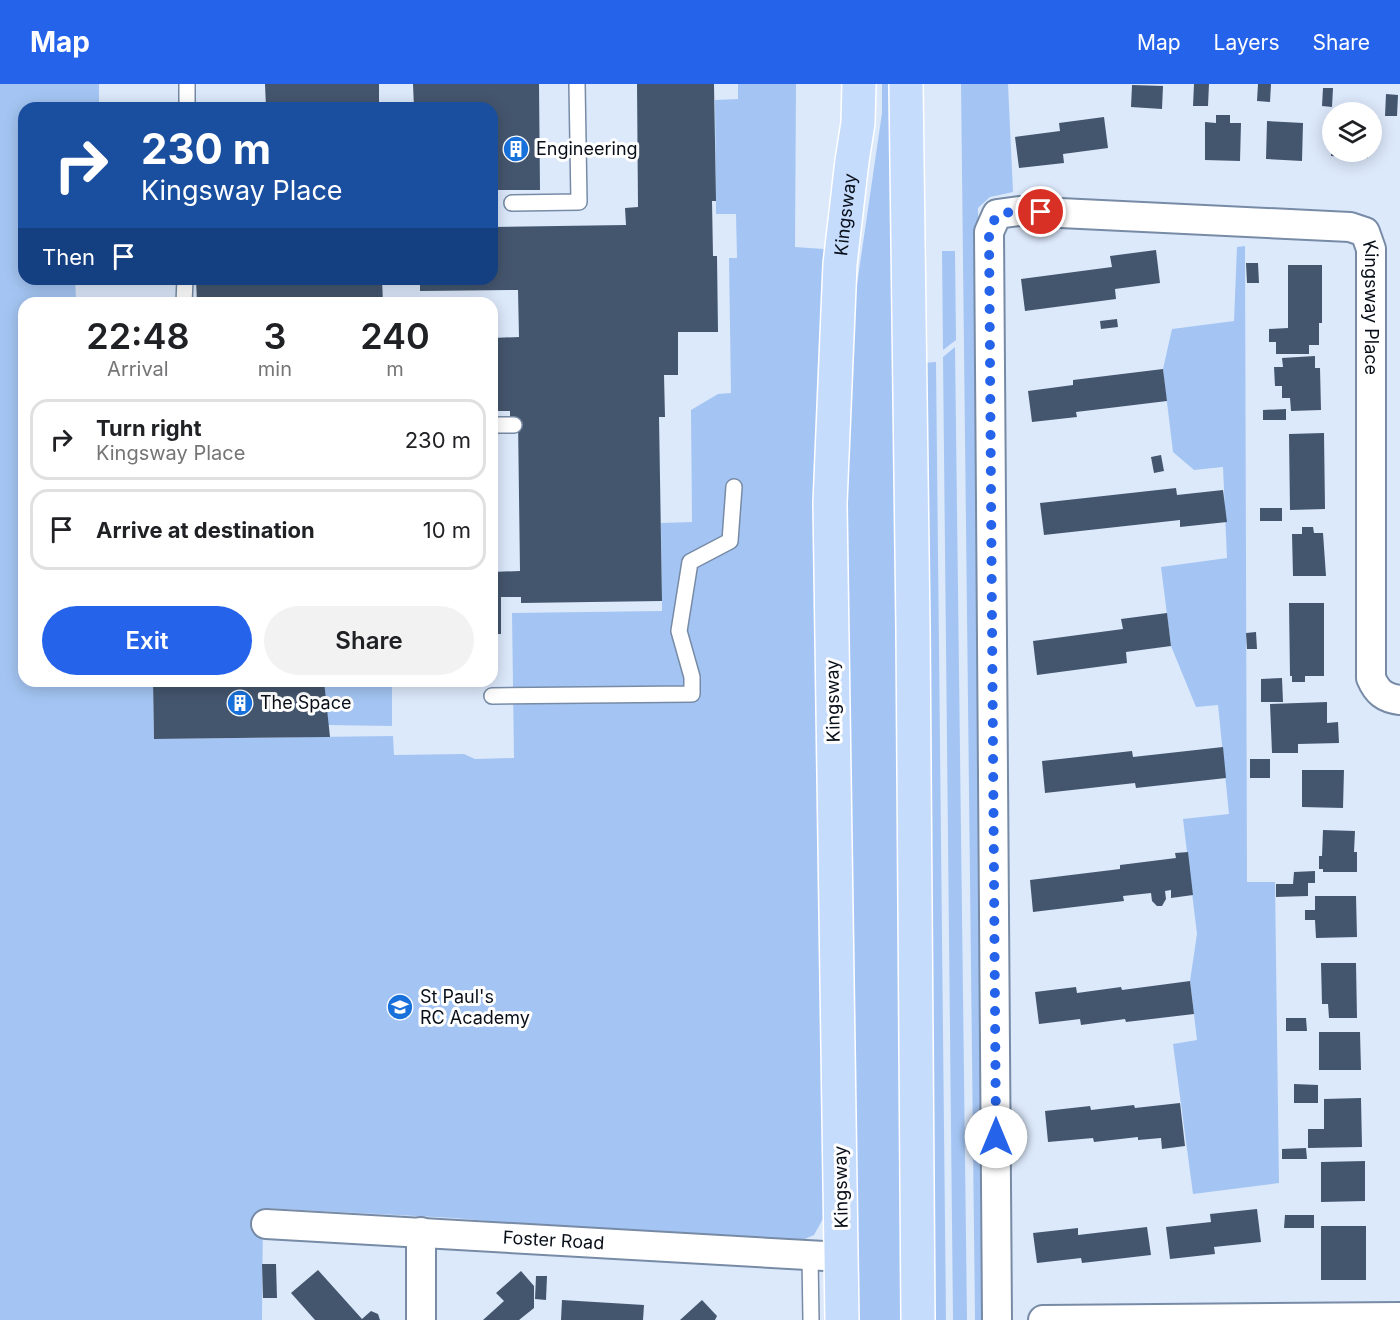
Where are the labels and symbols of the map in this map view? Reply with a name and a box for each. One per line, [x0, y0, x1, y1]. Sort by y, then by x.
building icon: Engineering [501, 134, 531, 164]
place label: Engineering [536, 138, 638, 159]
street label: Kingsway [830, 172, 860, 257]
pin [1015, 186, 1066, 237]
street label: Kingsway Place [1359, 237, 1383, 375]
street label: Kingsway [821, 660, 844, 742]
building icon: The Space [225, 688, 255, 718]
place label: The Space [260, 692, 351, 713]
place label: St Paul's RC Academy [420, 986, 530, 1028]
school or university icon: St Paul's RC Academy [385, 992, 415, 1022]
position arrow [964, 1105, 1028, 1169]
street label: Kingsway [829, 1146, 852, 1228]
street label: Foster Road [502, 1227, 605, 1253]

